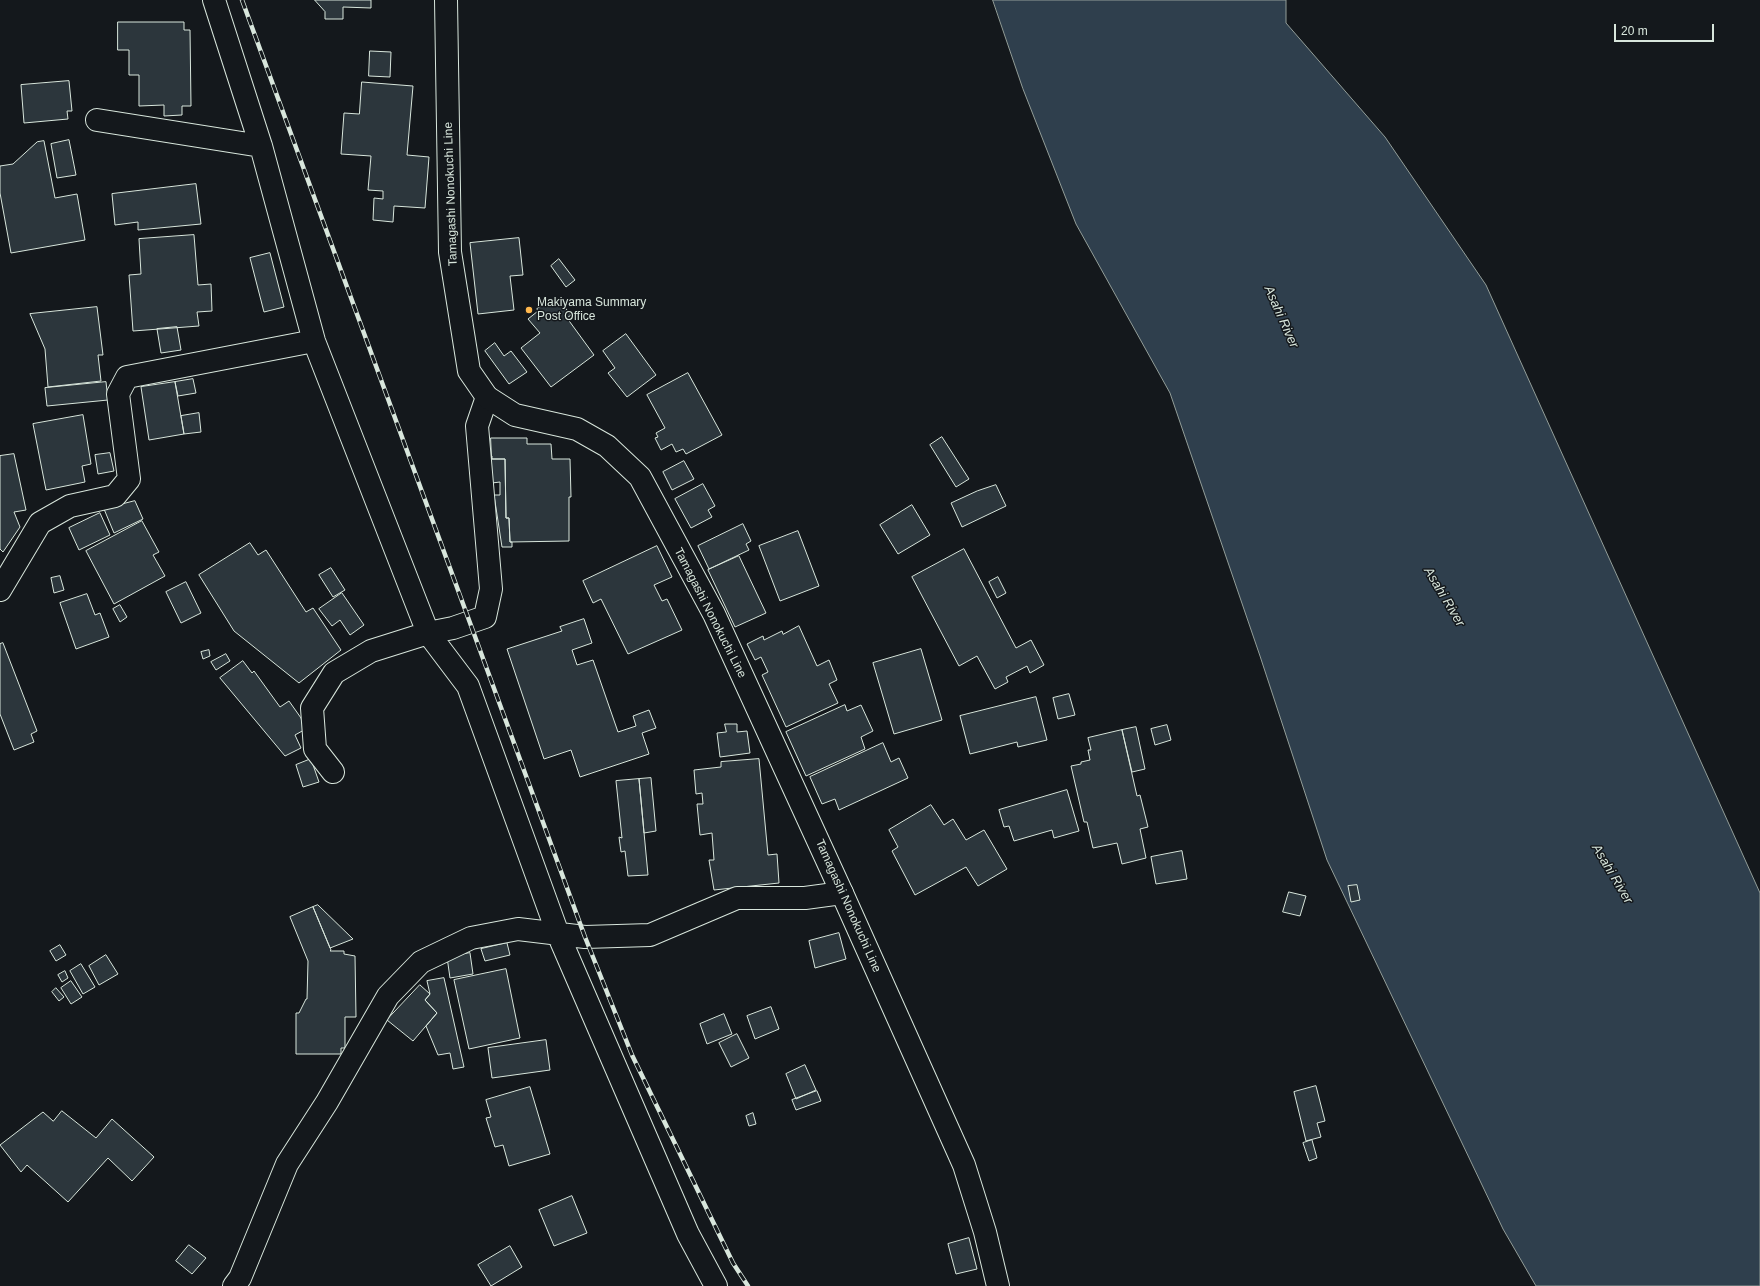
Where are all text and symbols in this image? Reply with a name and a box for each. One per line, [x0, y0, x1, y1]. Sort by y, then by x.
scale bar [1616, 16, 1716, 42]
text: 20 m [1621, 24, 1648, 38]
street label: Tamagashi Nonokuchi Line [441, 122, 461, 266]
water label: Asahi River [1260, 283, 1302, 351]
place label: Makiyama Summary Post Office [537, 296, 646, 324]
marker: Makiyama Summary Post Office [524, 305, 534, 315]
street label: Tamagashi Nonokuchi Line [671, 546, 749, 680]
water label: Asahi River [1420, 564, 1468, 630]
street label: Tamagashi Nonokuchi Line [812, 837, 884, 975]
water label: Asahi River [1588, 841, 1636, 907]

